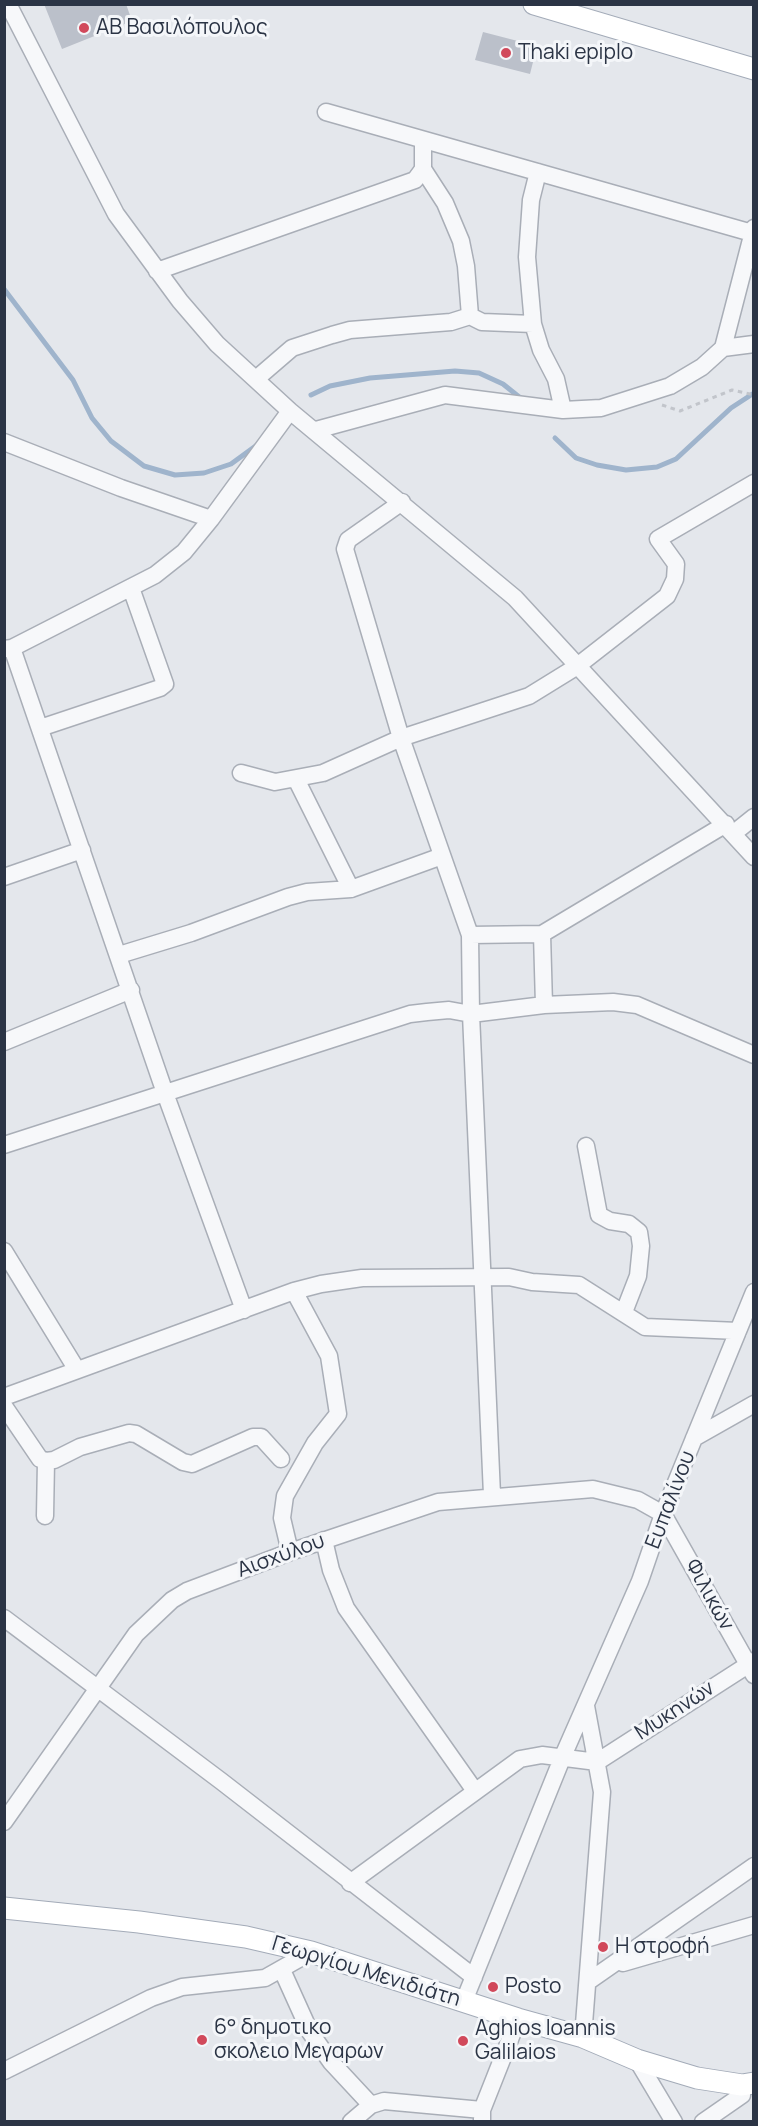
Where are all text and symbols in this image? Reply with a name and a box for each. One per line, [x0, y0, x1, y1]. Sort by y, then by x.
place label: ΑΒ Βασιλόπουλος [96, 15, 268, 41]
marker: ΑΒ Βασιλόπουλος [77, 21, 91, 35]
place label: Thaki epiplo [518, 40, 633, 66]
marker: Thaki epiplo [499, 46, 513, 60]
street label: Ευπαλίνου [641, 1448, 701, 1552]
street label: Αισχύλου [234, 1529, 328, 1583]
street label: Φιλικών [679, 1555, 739, 1635]
street label: Μυκηνών [631, 1676, 719, 1746]
street label: Γεωργίου Μενιδιάτη [269, 1931, 463, 2013]
place label: Η στροφή [615, 1934, 710, 1960]
marker: Η στροφή [596, 1940, 610, 1954]
place label: Posto [505, 1974, 561, 2000]
marker: Posto [486, 1980, 500, 1994]
place label: 6° δημοτικο σκολειο Μεγαρων [214, 2015, 384, 2065]
place label: Aghios Ioannis Galilaios [475, 2016, 616, 2066]
marker: 6° δημοτικο σκολειο Μεγαρων [195, 2033, 209, 2047]
marker: Aghios Ioannis Galilaios [456, 2034, 470, 2048]

